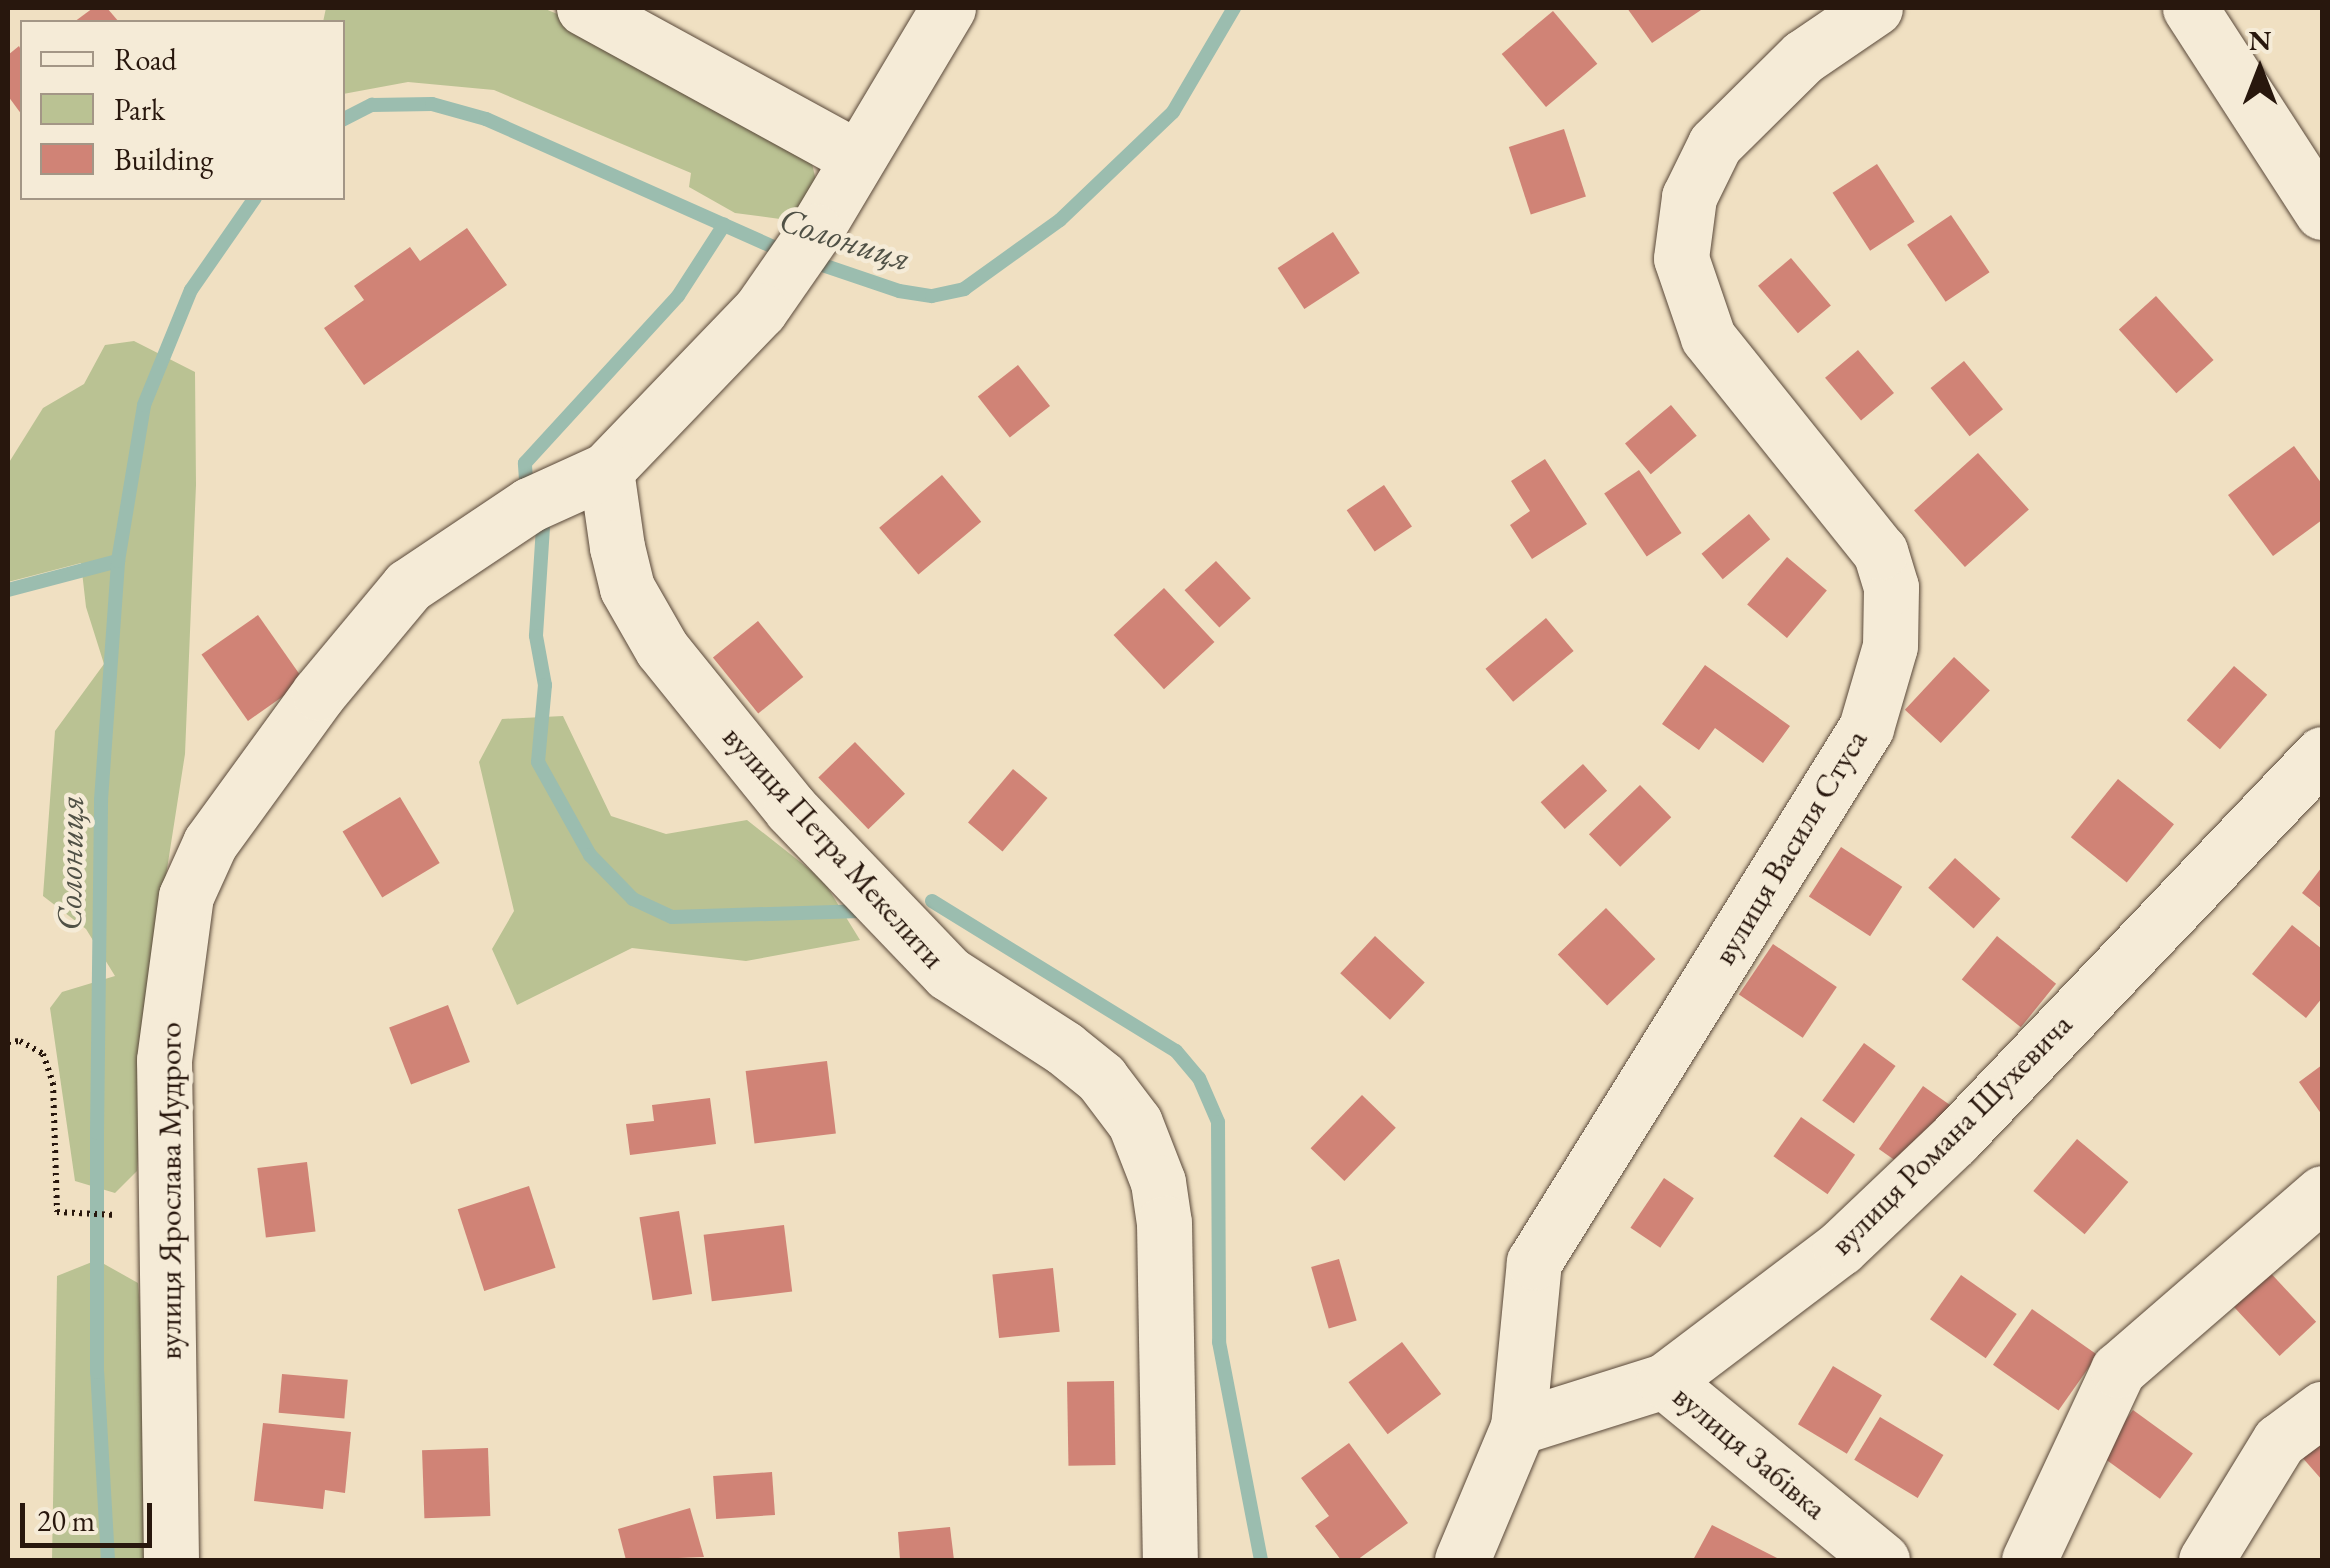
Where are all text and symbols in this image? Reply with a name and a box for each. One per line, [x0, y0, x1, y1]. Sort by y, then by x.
legend [20, 20, 345, 200]
north arrow [2210, 20, 2310, 120]
text: N [2249, 22, 2271, 58]
text: Road [114, 40, 177, 79]
text: Park [114, 90, 165, 129]
text: Building [114, 140, 213, 179]
water label: Солониця [774, 198, 916, 280]
street label: вулиця Петра Мекелити [715, 718, 953, 976]
street label: вулиця Василя Стуса [1705, 723, 1875, 971]
water label: Солониця [48, 795, 92, 931]
street label: вулиця Романа Шухевича [1822, 1005, 2080, 1263]
street label: вулиця Ярослава Мудрого [151, 1022, 189, 1360]
street label: вулиця Забівка [1665, 1377, 1835, 1527]
scale bar [25, 1483, 158, 1545]
text: 20 m [37, 1501, 95, 1540]

